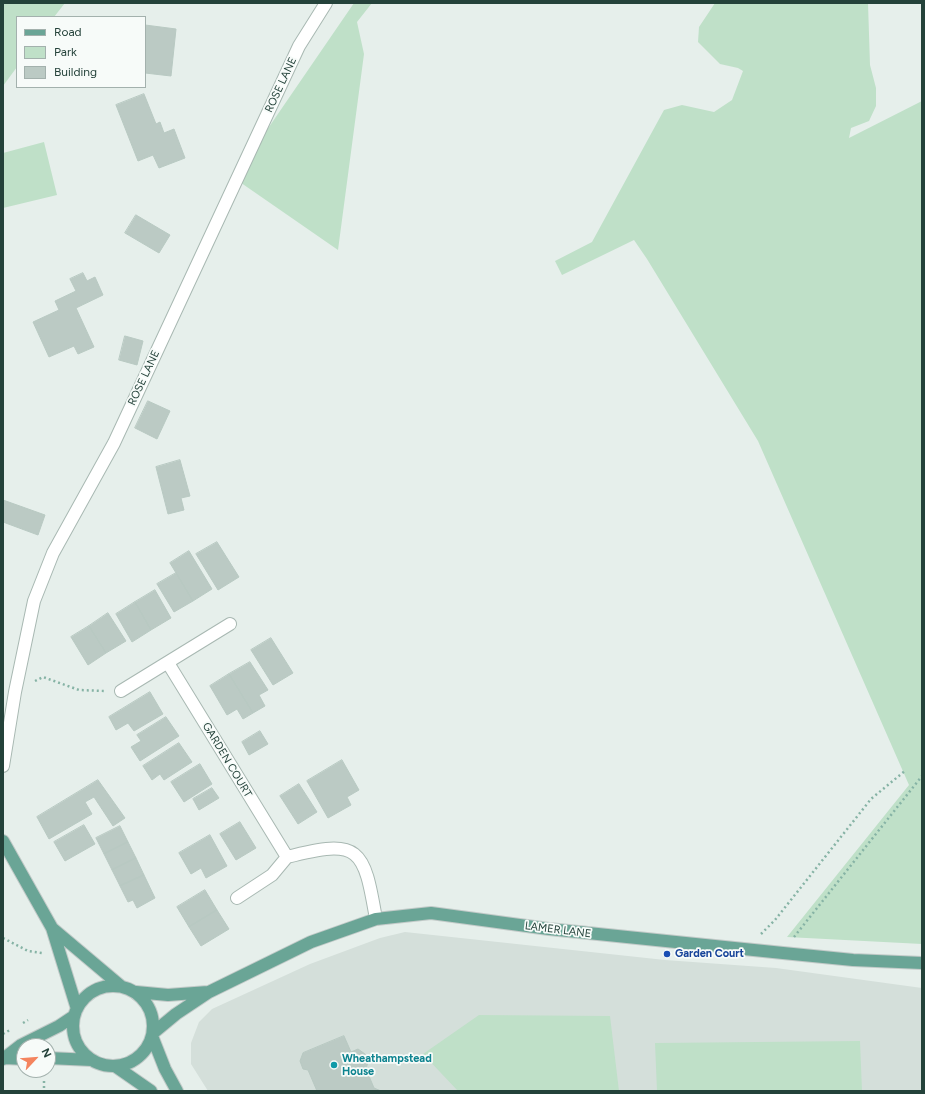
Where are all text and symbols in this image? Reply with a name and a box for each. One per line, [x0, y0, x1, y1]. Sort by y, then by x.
legend [16, 16, 146, 88]
text: Road [54, 25, 82, 39]
text: Park [54, 45, 77, 59]
street label: ROSE LANE [262, 55, 300, 115]
text: Building [54, 65, 97, 79]
street label: ROSE LANE [125, 348, 163, 408]
street label: GARDEN COURT [199, 720, 255, 800]
street label: LAMER LANE [524, 919, 592, 941]
place label: Garden Court [675, 947, 744, 961]
marker: Garden Court [662, 949, 672, 959]
north arrow [16, 1038, 56, 1078]
text: N [39, 1046, 54, 1060]
place label: Wheathampstead House [342, 1052, 432, 1078]
marker: Wheathampstead House [329, 1060, 339, 1070]

